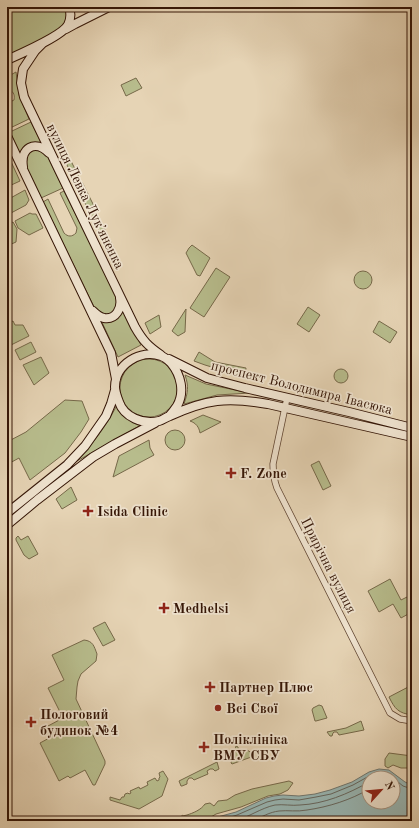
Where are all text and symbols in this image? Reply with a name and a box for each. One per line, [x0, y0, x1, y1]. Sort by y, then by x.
street label: вулиця Левка Лукʼяненка [44, 122, 126, 271]
street label: проспект Володимира Івасюка [210, 359, 394, 417]
marker: F. Zone [225, 467, 237, 479]
place label: F. Zone [240, 467, 287, 481]
marker: Isida Clinic [82, 505, 94, 517]
place label: Isida Clinic [97, 505, 168, 519]
street label: Прирічна вулиця [298, 515, 358, 616]
marker: Medhelsi [158, 602, 170, 614]
place label: Medhelsi [173, 602, 229, 616]
marker: Партнер Плюс [204, 681, 216, 693]
place label: Партнер Плюс [219, 681, 313, 695]
place label: Всі Свої [226, 702, 279, 716]
marker: Всі Свої [213, 703, 223, 713]
place label: Пологовий будинок №4 [40, 708, 118, 738]
marker: Пологовий будинок №4 [25, 716, 37, 728]
place label: Поліклініка ВМУ СБУ [213, 733, 288, 763]
marker: Поліклініка ВМУ СБУ [198, 741, 210, 753]
north arrow [361, 770, 401, 810]
text: N [382, 780, 396, 793]

